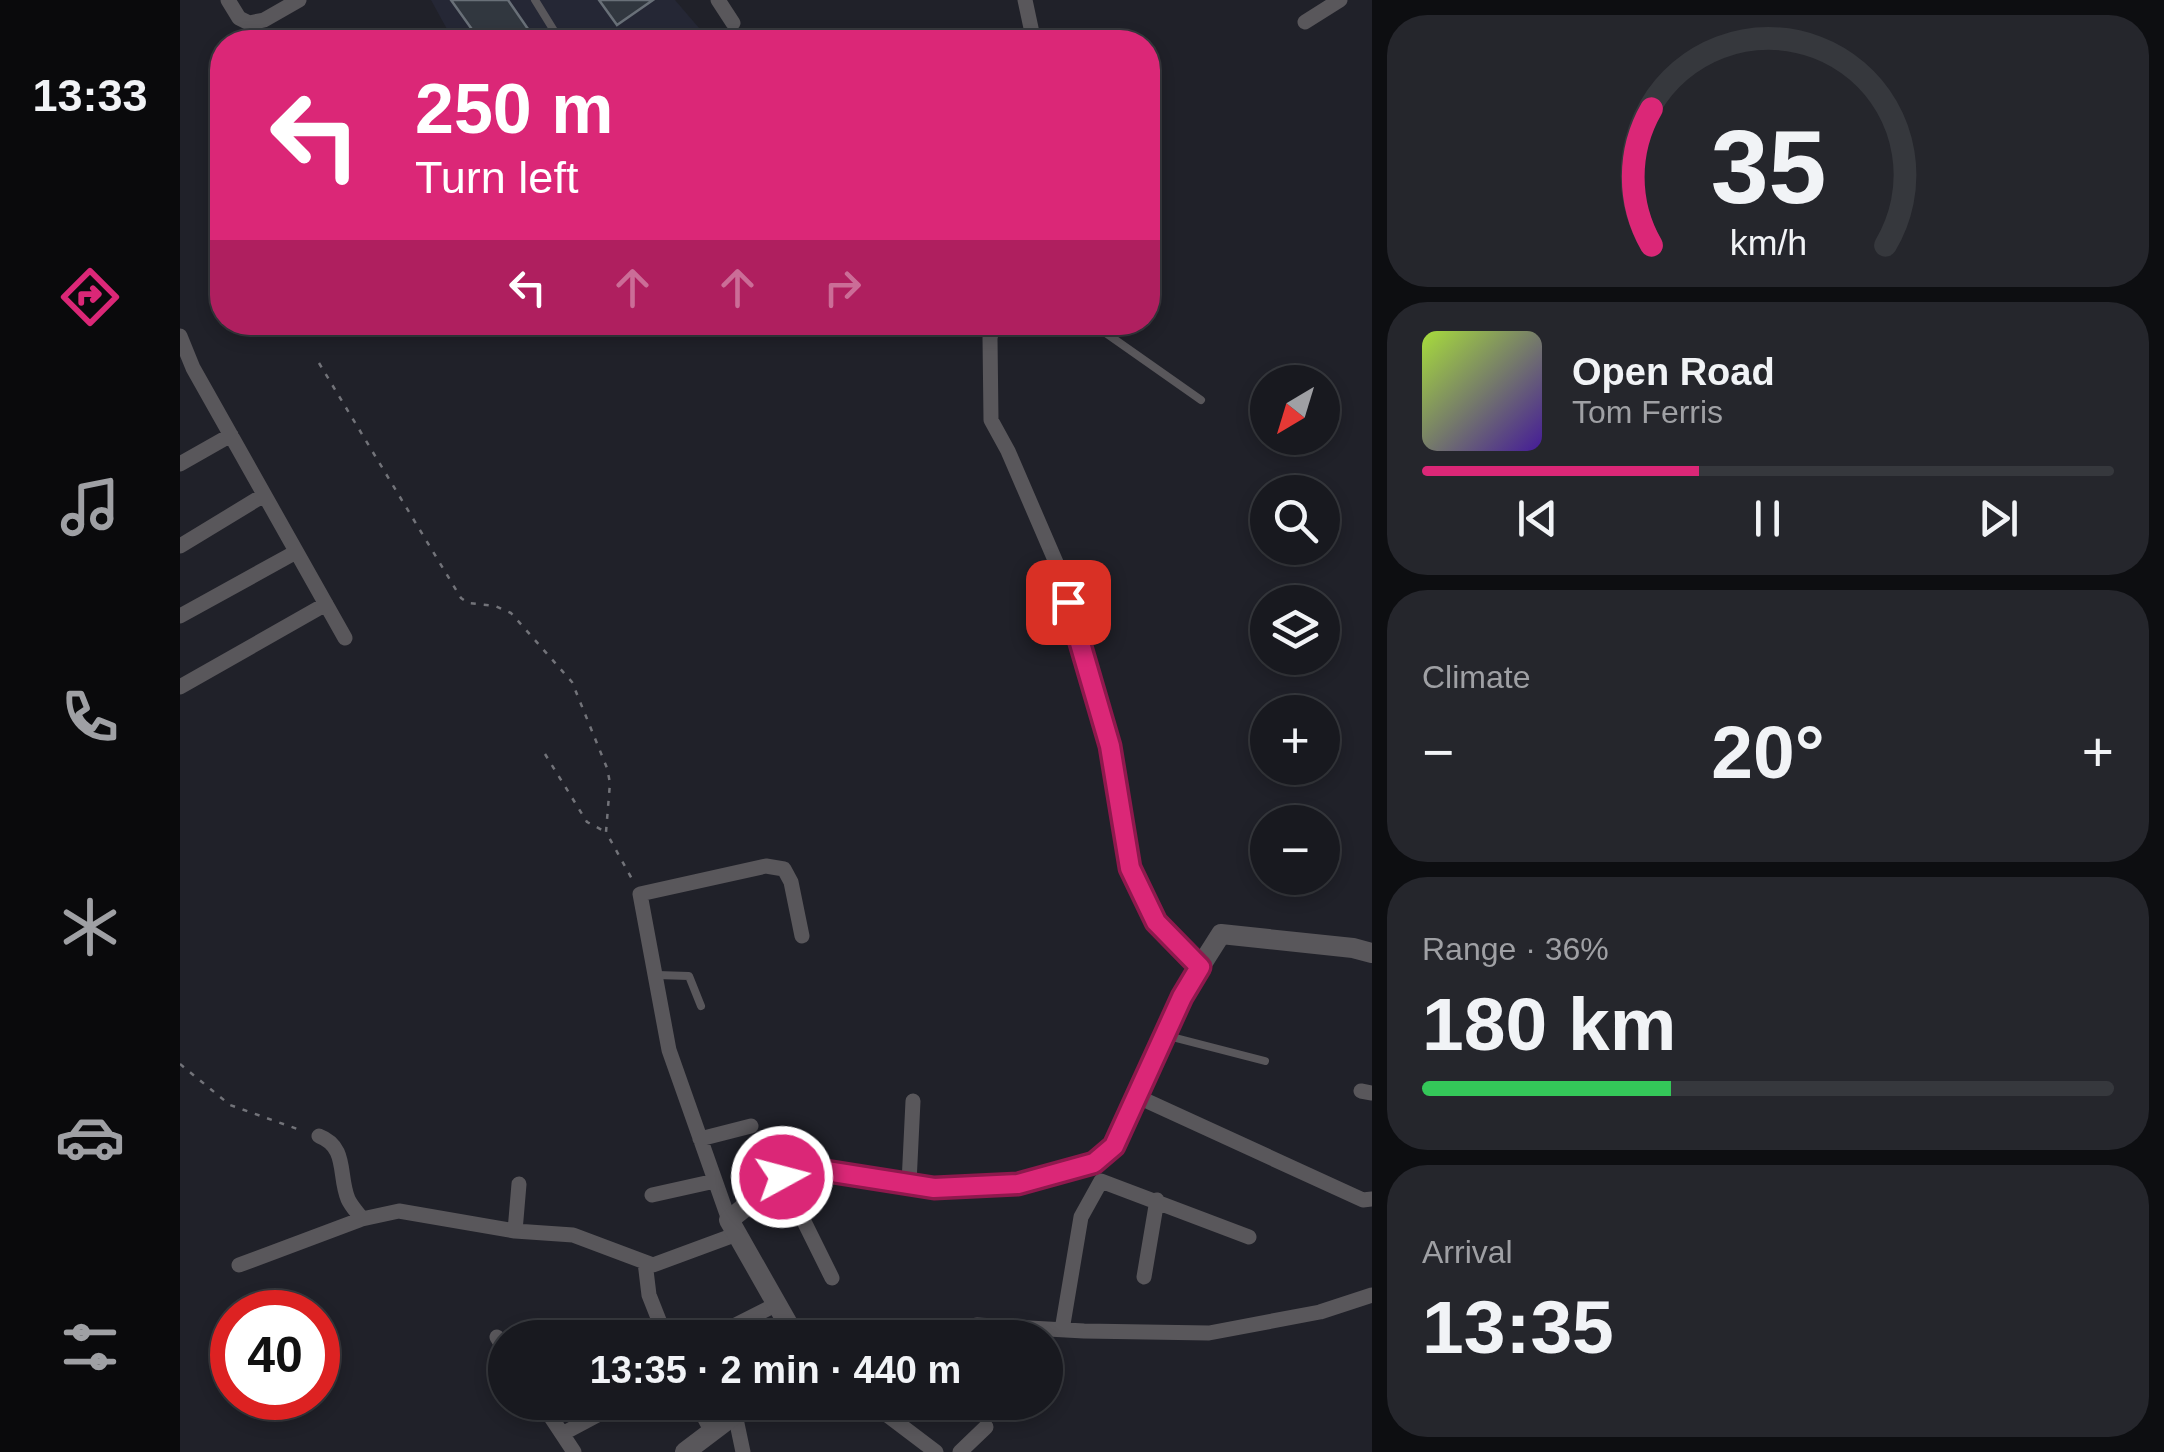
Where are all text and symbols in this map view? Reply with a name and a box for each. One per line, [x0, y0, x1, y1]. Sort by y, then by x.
text: 13:33 [32, 70, 148, 121]
icon: left [250, 70, 380, 200]
text: 250 m [415, 70, 613, 148]
text: 35 [1710, 109, 1826, 225]
text: Turn left [415, 152, 578, 203]
text: km/h [1729, 223, 1807, 263]
icon: left [500, 260, 555, 315]
icon: ahead [605, 260, 660, 315]
icon: ahead [710, 260, 765, 315]
icon: right [815, 260, 870, 315]
icon: directions [55, 262, 125, 332]
text: Open Road [1572, 351, 1775, 393]
north arrow [1250, 365, 1340, 455]
map controls [1250, 365, 1340, 895]
text: Tom Ferris [1572, 394, 1723, 430]
icon: music [55, 472, 125, 542]
button: search [1250, 475, 1340, 565]
icon: previous [1510, 491, 1565, 546]
icon: pause [1740, 491, 1795, 546]
icon: next [1971, 491, 2026, 546]
pin [1026, 560, 1111, 645]
icon: arrive [1041, 575, 1096, 630]
button: layers [1250, 585, 1340, 675]
text: Climate [1422, 659, 1530, 695]
icon: phone [55, 682, 125, 752]
button: + [1250, 695, 1340, 785]
text: 20° [1711, 710, 1825, 794]
text: − [1422, 721, 1454, 783]
text: + [2082, 721, 2114, 783]
button: − [1250, 805, 1340, 895]
icon: climate [55, 892, 125, 962]
text: Range · 36% [1422, 931, 1609, 967]
text: 180 km [1422, 982, 1676, 1066]
icon: car [55, 1102, 125, 1172]
position arrow [730, 1125, 834, 1229]
text: Arrival [1422, 1234, 1513, 1270]
text: 13:35 [1422, 1285, 1614, 1369]
speed limit sign: 40 [210, 1290, 340, 1420]
icon: filters [55, 1312, 125, 1382]
text: 13:35 · 2 min · 440 m [590, 1349, 961, 1391]

